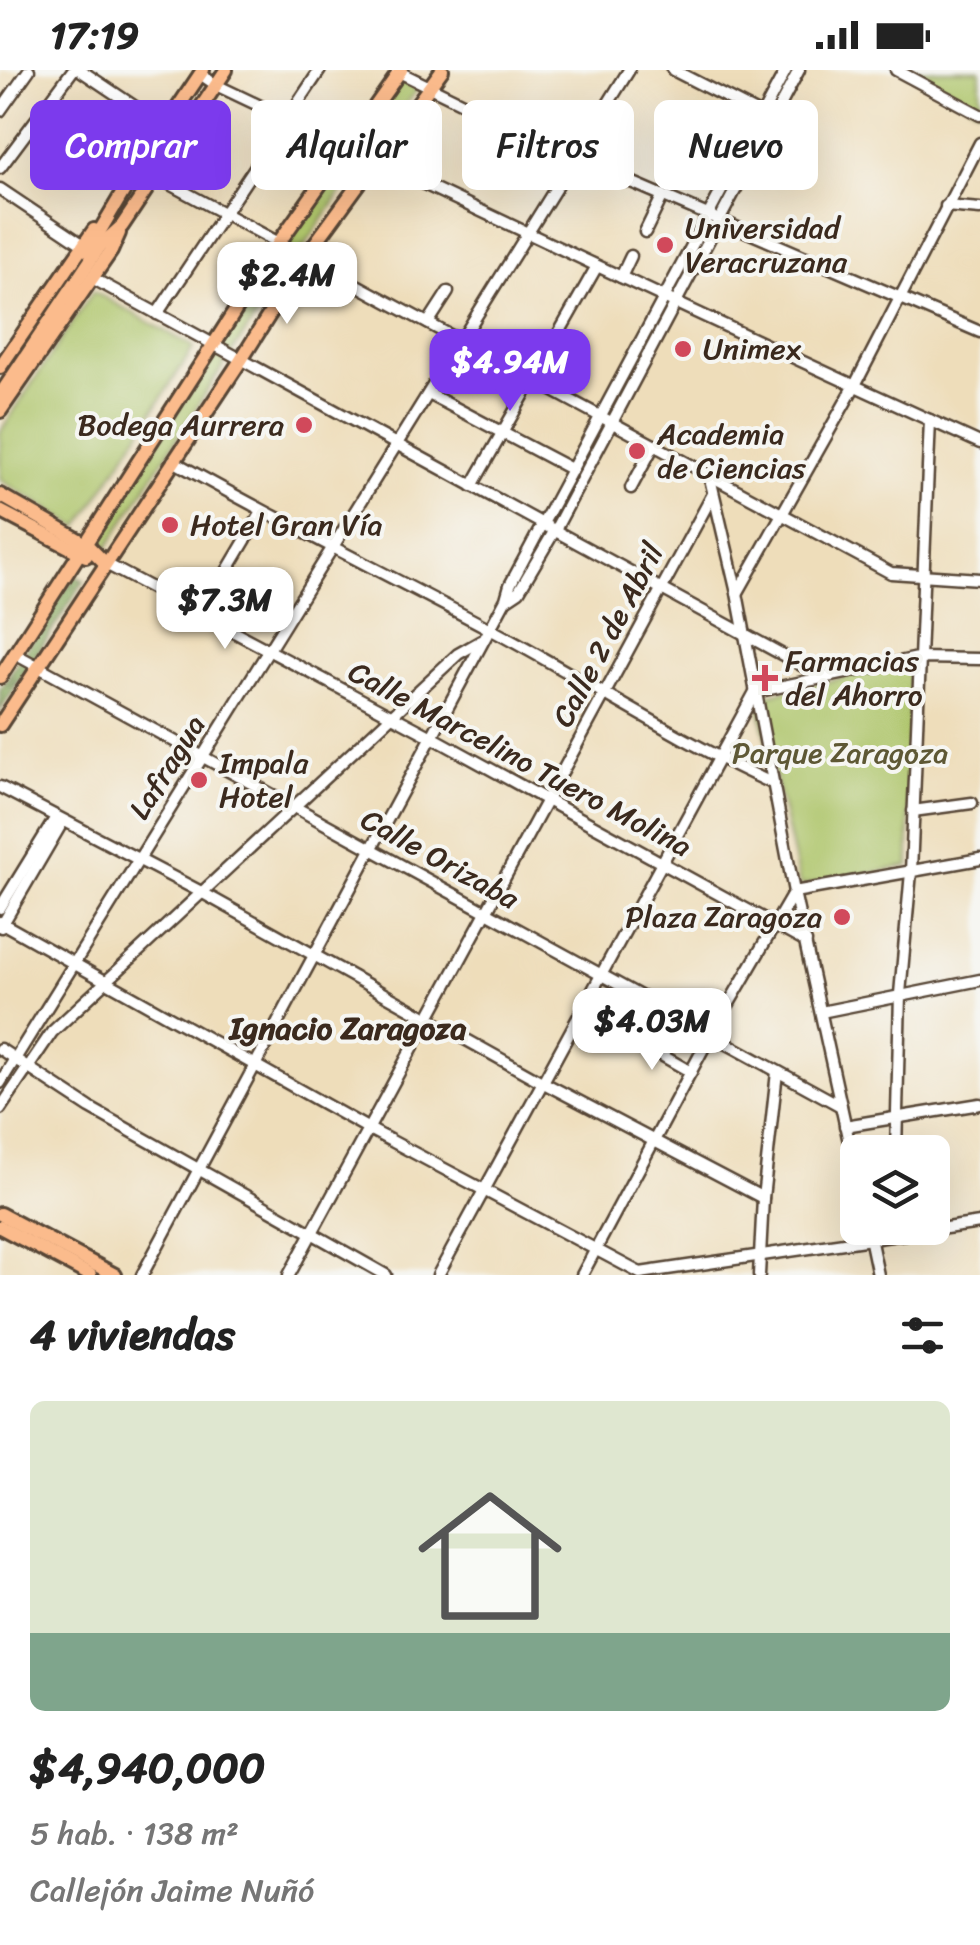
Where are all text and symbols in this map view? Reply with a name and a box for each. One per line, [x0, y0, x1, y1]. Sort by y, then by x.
text: 17:19 [50, 2, 139, 69]
chip: Comprar [30, 100, 231, 190]
chip: Alquilar [251, 100, 442, 190]
chip: Filtros [462, 100, 634, 190]
chip: Nuevo [654, 100, 818, 190]
place label: Universidad Veracruzana [685, 201, 848, 289]
marker: Universidad Veracruzana [654, 234, 676, 256]
pin: $2.4M [217, 242, 357, 327]
text: $2.4M [239, 246, 335, 303]
place label: Unimex [703, 322, 802, 376]
pin: $4.94M [429, 329, 591, 414]
text: $4.94M [452, 333, 568, 390]
marker: Unimex [672, 338, 694, 360]
place label: Bodega Aurrera [77, 398, 284, 452]
place label: Academia de Ciencias [656, 407, 806, 495]
marker: Bodega Aurrera [293, 414, 315, 436]
marker: Academia de Ciencias [626, 440, 648, 462]
place label: Hotel Gran Vía [190, 498, 383, 552]
marker: Hotel Gran Vía [159, 514, 181, 536]
street label: Calle 2 de Abril [537, 533, 680, 737]
pin: $7.3M [155, 567, 295, 652]
text: $7.3M [178, 571, 272, 628]
place label: Farmacias del Ahorro [785, 634, 923, 722]
street label: Calle Marcelino Tuero Molina [338, 645, 702, 873]
marker: Farmacias del Ahorro [754, 667, 776, 689]
street label: Lafragua [113, 704, 221, 830]
park label: Parque Zaragoza [732, 726, 948, 780]
place label: Impala Hotel [218, 736, 309, 824]
marker: Impala Hotel [188, 769, 210, 791]
street label: Calle Orizaba [351, 793, 530, 925]
place label: Plaza Zaragoza [625, 890, 822, 944]
marker: Plaza Zaragoza [831, 906, 853, 928]
pin: $4.03M [571, 988, 733, 1073]
text: $4.03M [594, 992, 710, 1049]
district label: Ignacio Zaragoza [227, 1000, 467, 1057]
map controls [840, 1135, 950, 1245]
button: layers [840, 1135, 950, 1245]
text: 4 viviendas [30, 1298, 235, 1372]
icon: filters [895, 1308, 950, 1363]
icon: home [400, 1466, 580, 1646]
text: $4,940,000 [30, 1731, 265, 1805]
text: 5 hab. · 138 m² [30, 1805, 239, 1862]
text: Callejón Jaime Nuñó [30, 1862, 314, 1919]

